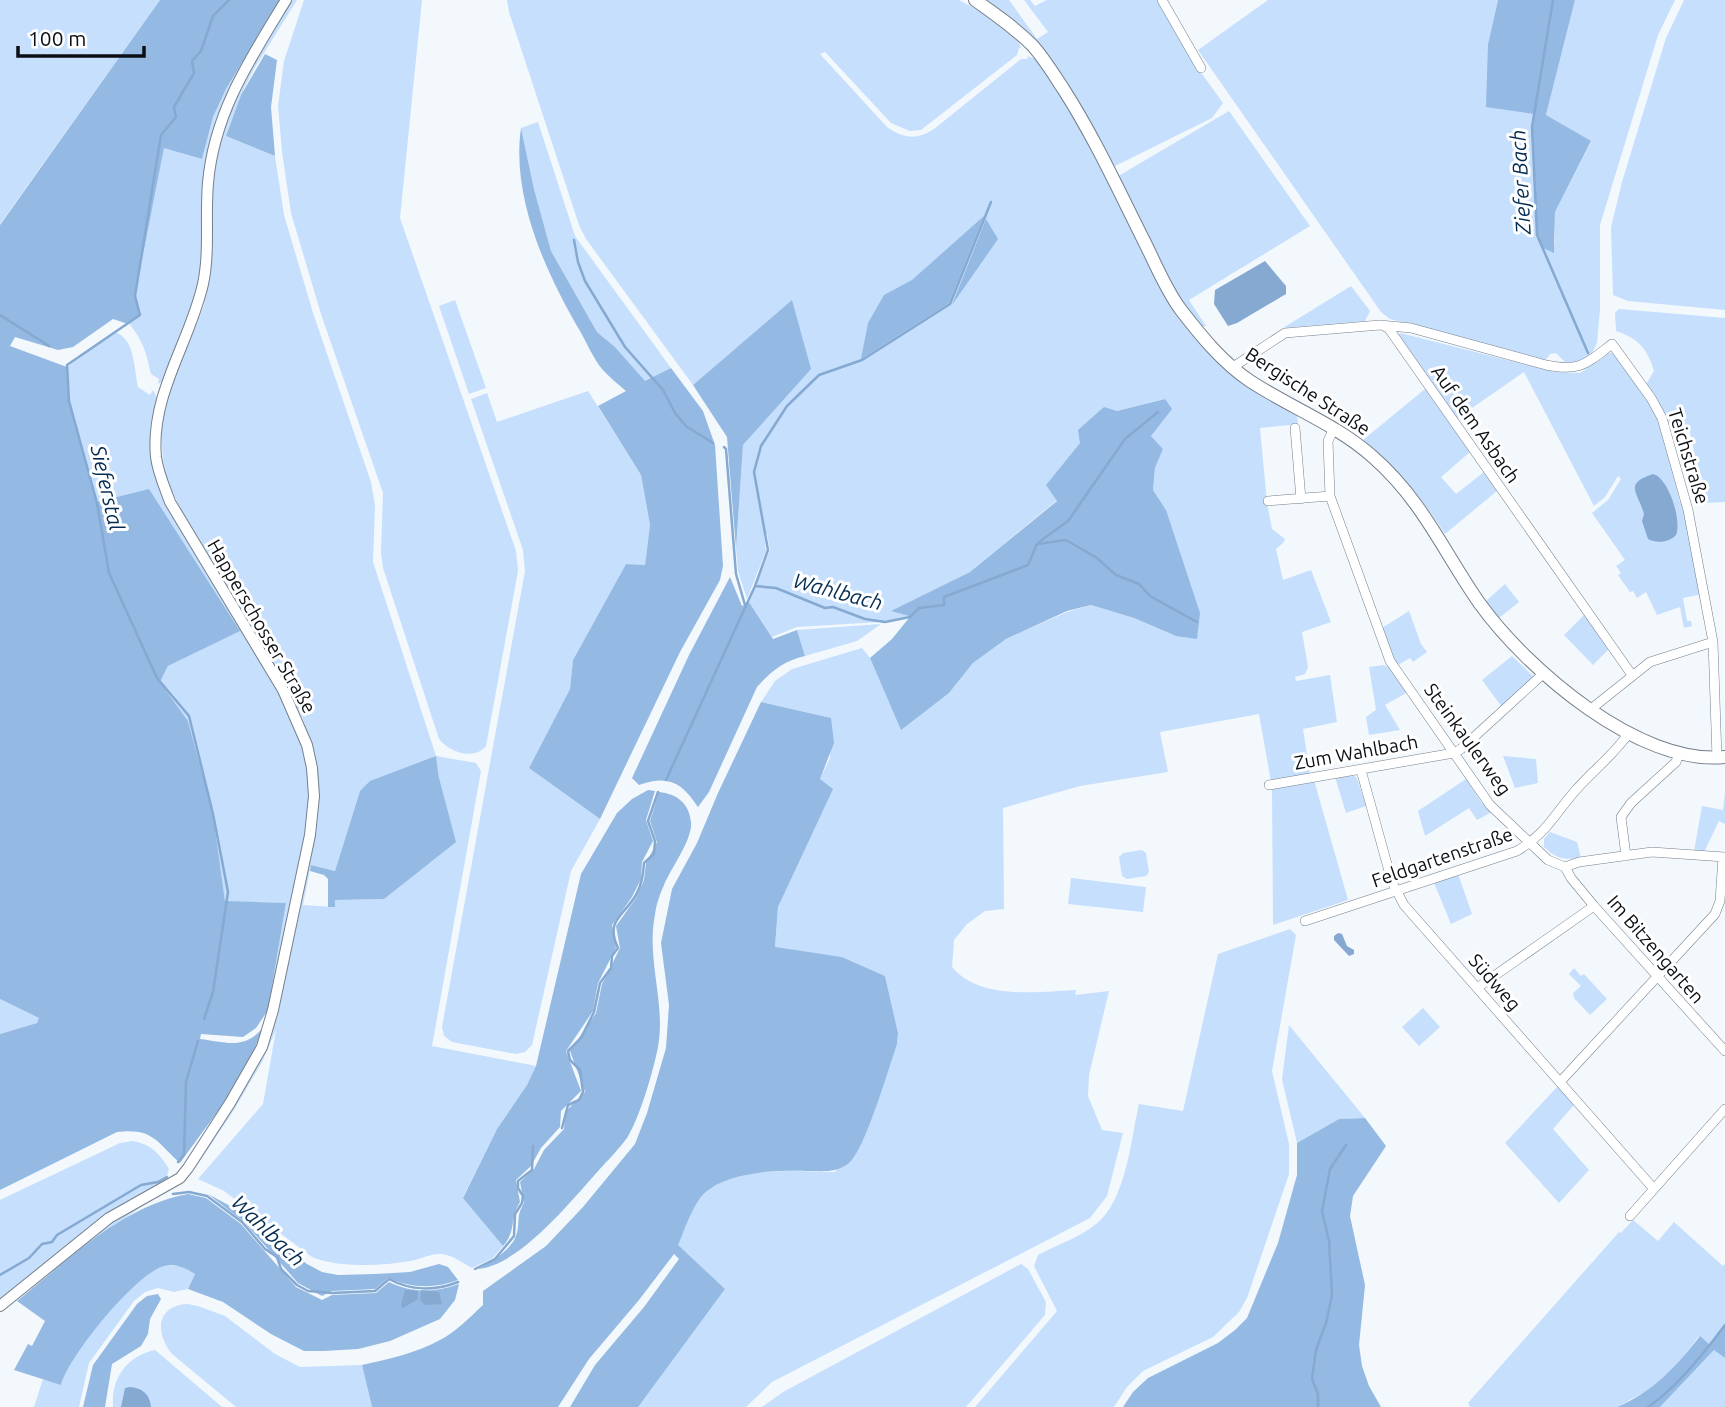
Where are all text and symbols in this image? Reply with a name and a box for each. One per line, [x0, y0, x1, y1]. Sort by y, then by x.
scale bar [18, 14, 144, 58]
text: 100 m [28, 26, 86, 50]
water label: Ziefer Bach [1505, 129, 1535, 236]
street label: Bergische Straße [1241, 342, 1375, 440]
street label: Auf dem Asbach [1427, 361, 1525, 487]
street label: Teichstraße [1664, 405, 1714, 507]
water label: Sieferstal [86, 442, 129, 533]
street label: Happerschosser Straße [203, 535, 321, 717]
water label: Wahlbach [791, 568, 886, 614]
street label: Steinkaulerweg [1420, 679, 1516, 799]
street label: Zum Wahlbach [1292, 730, 1420, 774]
street label: Feldgartenstraße [1369, 823, 1515, 891]
street label: Im Bitzengarten [1603, 890, 1709, 1008]
street label: Südweg [1464, 949, 1526, 1015]
water label: Wahlbach [227, 1190, 310, 1271]

